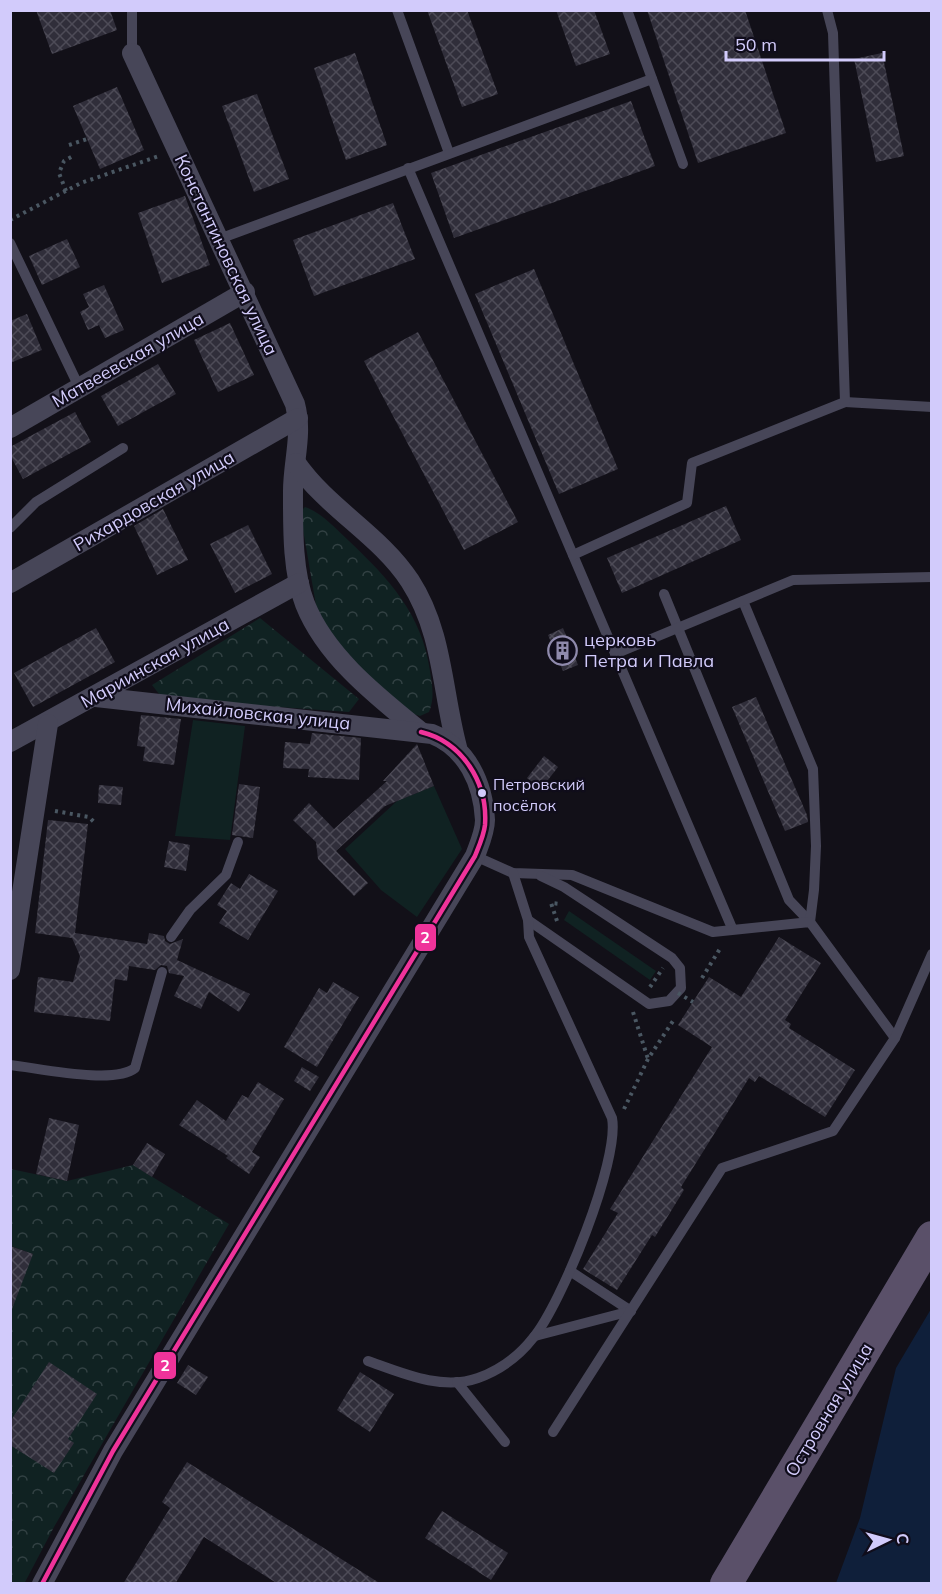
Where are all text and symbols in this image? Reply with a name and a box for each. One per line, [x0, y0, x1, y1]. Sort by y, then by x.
scale bar [726, 24, 884, 62]
text: 50 m [735, 33, 777, 56]
street label: Константиновская улица [170, 151, 283, 359]
street label: Матвеевская улица [48, 307, 208, 412]
street label: Рихардовская улица [69, 445, 238, 556]
street label: Мариинская улица [76, 612, 233, 713]
place label: церковь Петра и Павла [584, 628, 714, 672]
building icon: церковь Петра и Павла [547, 634, 579, 666]
street label: Михайловская улица [165, 692, 351, 735]
place label: Петровский посёлок [493, 774, 585, 815]
marker: Петровский посёлок [476, 787, 488, 799]
line badge: 2 [414, 923, 437, 952]
text: 2 [420, 927, 430, 947]
street label: Островная улица [780, 1339, 877, 1481]
line badge: 2 [153, 1351, 177, 1380]
text: 2 [160, 1355, 170, 1375]
north arrow [858, 1510, 918, 1570]
text: С [893, 1532, 913, 1545]

